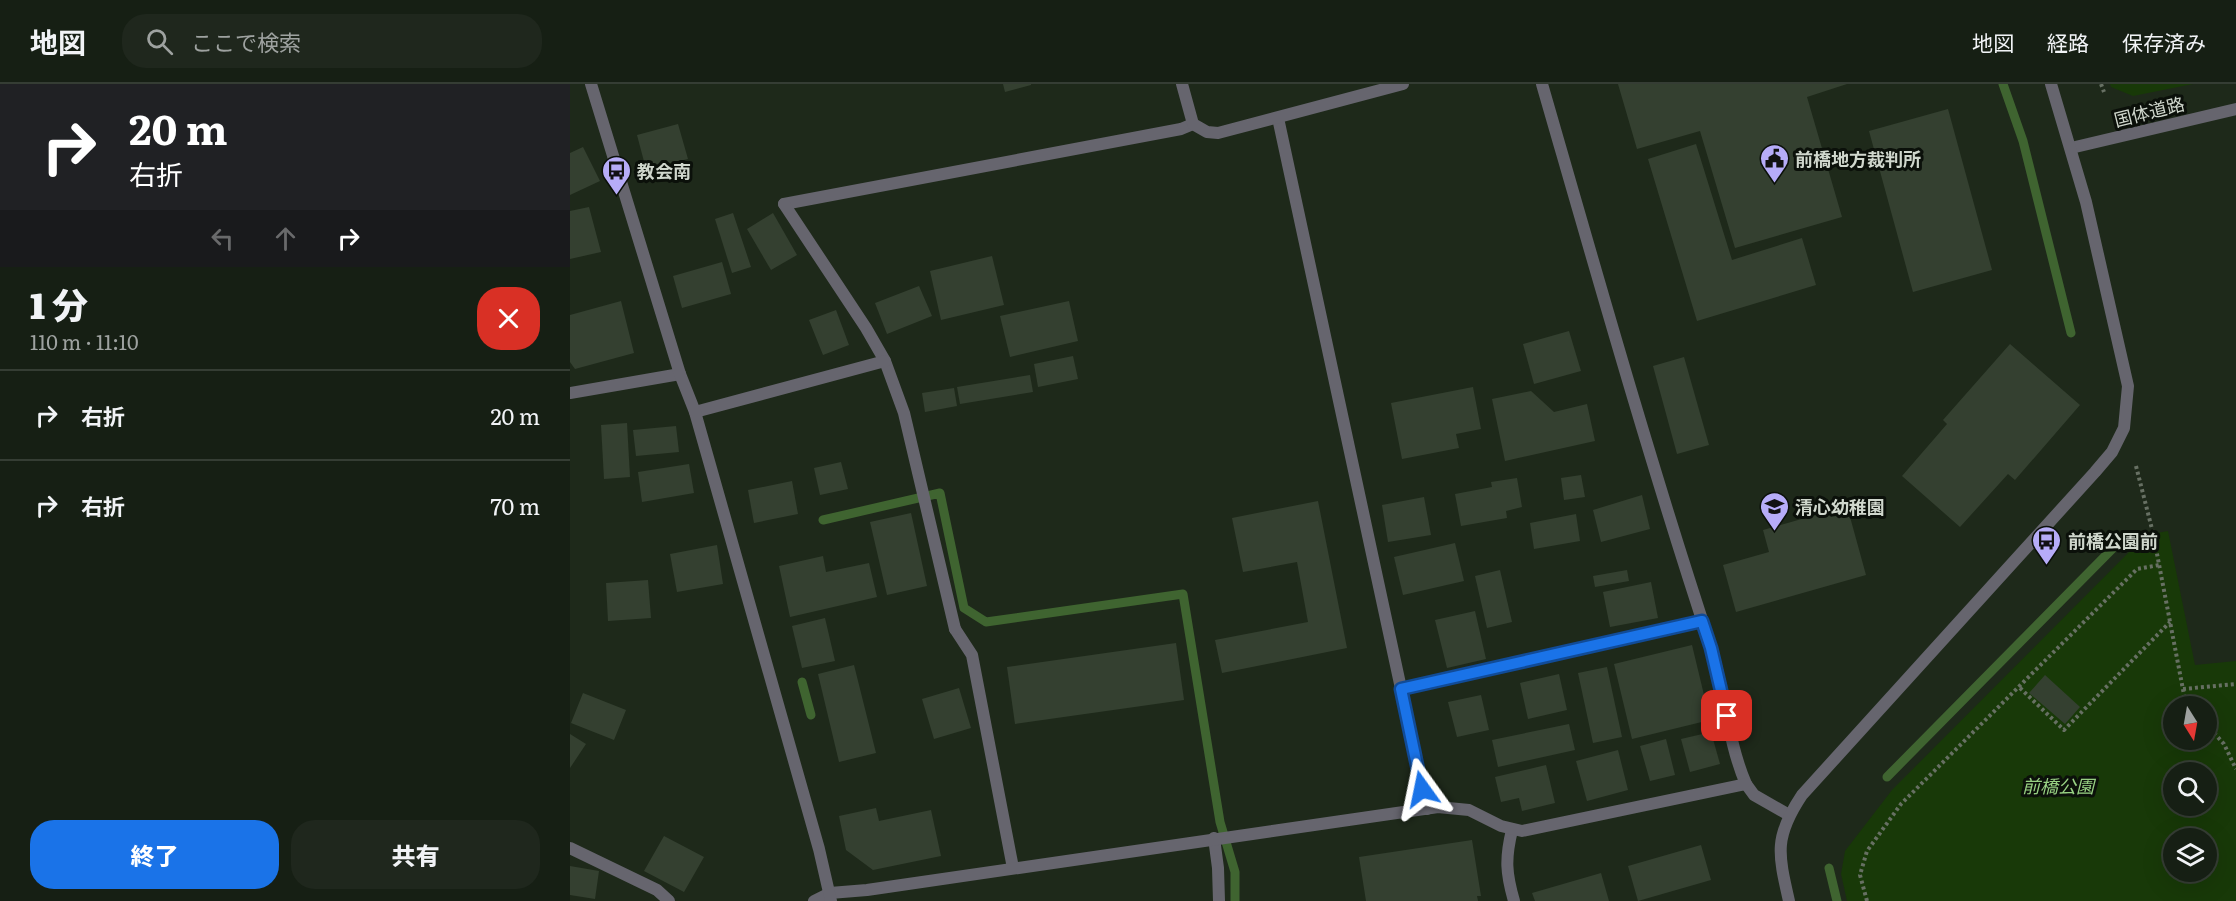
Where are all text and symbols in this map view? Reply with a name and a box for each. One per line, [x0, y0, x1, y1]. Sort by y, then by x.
search box [122, 14, 542, 68]
text: 地図 [30, 20, 86, 62]
icon: search [143, 25, 176, 58]
text: ここで検索 [191, 25, 301, 58]
text: 地図 [1972, 26, 2014, 57]
text: 経路 [2047, 26, 2089, 57]
text: 保存済み [2122, 26, 2206, 57]
street label: 国体道路 [2111, 89, 2187, 133]
text: 20 m [129, 96, 228, 158]
icon: right [30, 108, 108, 186]
public building icon: 前橋地方裁判所 [1758, 142, 1790, 184]
place label: 前橋地方裁判所 [1795, 145, 1921, 172]
text: 右折 [129, 153, 183, 193]
bus stop icon: 教会南 [600, 154, 632, 196]
place label: 教会南 [637, 157, 691, 184]
icon: left [206, 222, 239, 255]
icon: ahead [269, 222, 302, 255]
icon: right [332, 222, 365, 255]
text: 1 分 [30, 277, 88, 330]
button: close [477, 287, 540, 350]
text: 110 m · 11:10 [30, 326, 139, 356]
icon: right [30, 399, 63, 432]
text: 右折 [81, 399, 125, 432]
text: 20 m [490, 399, 540, 432]
icon: right [30, 489, 63, 522]
text: 右折 [81, 489, 125, 522]
text: 70 m [490, 489, 540, 522]
school or university icon: 清心幼稚園 [1758, 490, 1790, 532]
place label: 清心幼稚園 [1795, 493, 1885, 520]
bus stop icon: 前橋公園前 [2031, 524, 2063, 566]
place label: 前橋公園前 [2068, 527, 2158, 554]
pin [1701, 690, 1752, 741]
north arrow [2163, 696, 2217, 750]
map controls [2163, 696, 2217, 882]
icon: arrive [1710, 699, 1743, 732]
position arrow [1390, 757, 1454, 821]
button: search [2163, 762, 2217, 816]
park label: 前橋公園 [2022, 772, 2097, 799]
button: 終了 [30, 820, 279, 889]
button: 共有 [291, 820, 540, 889]
button: layers [2163, 828, 2217, 882]

